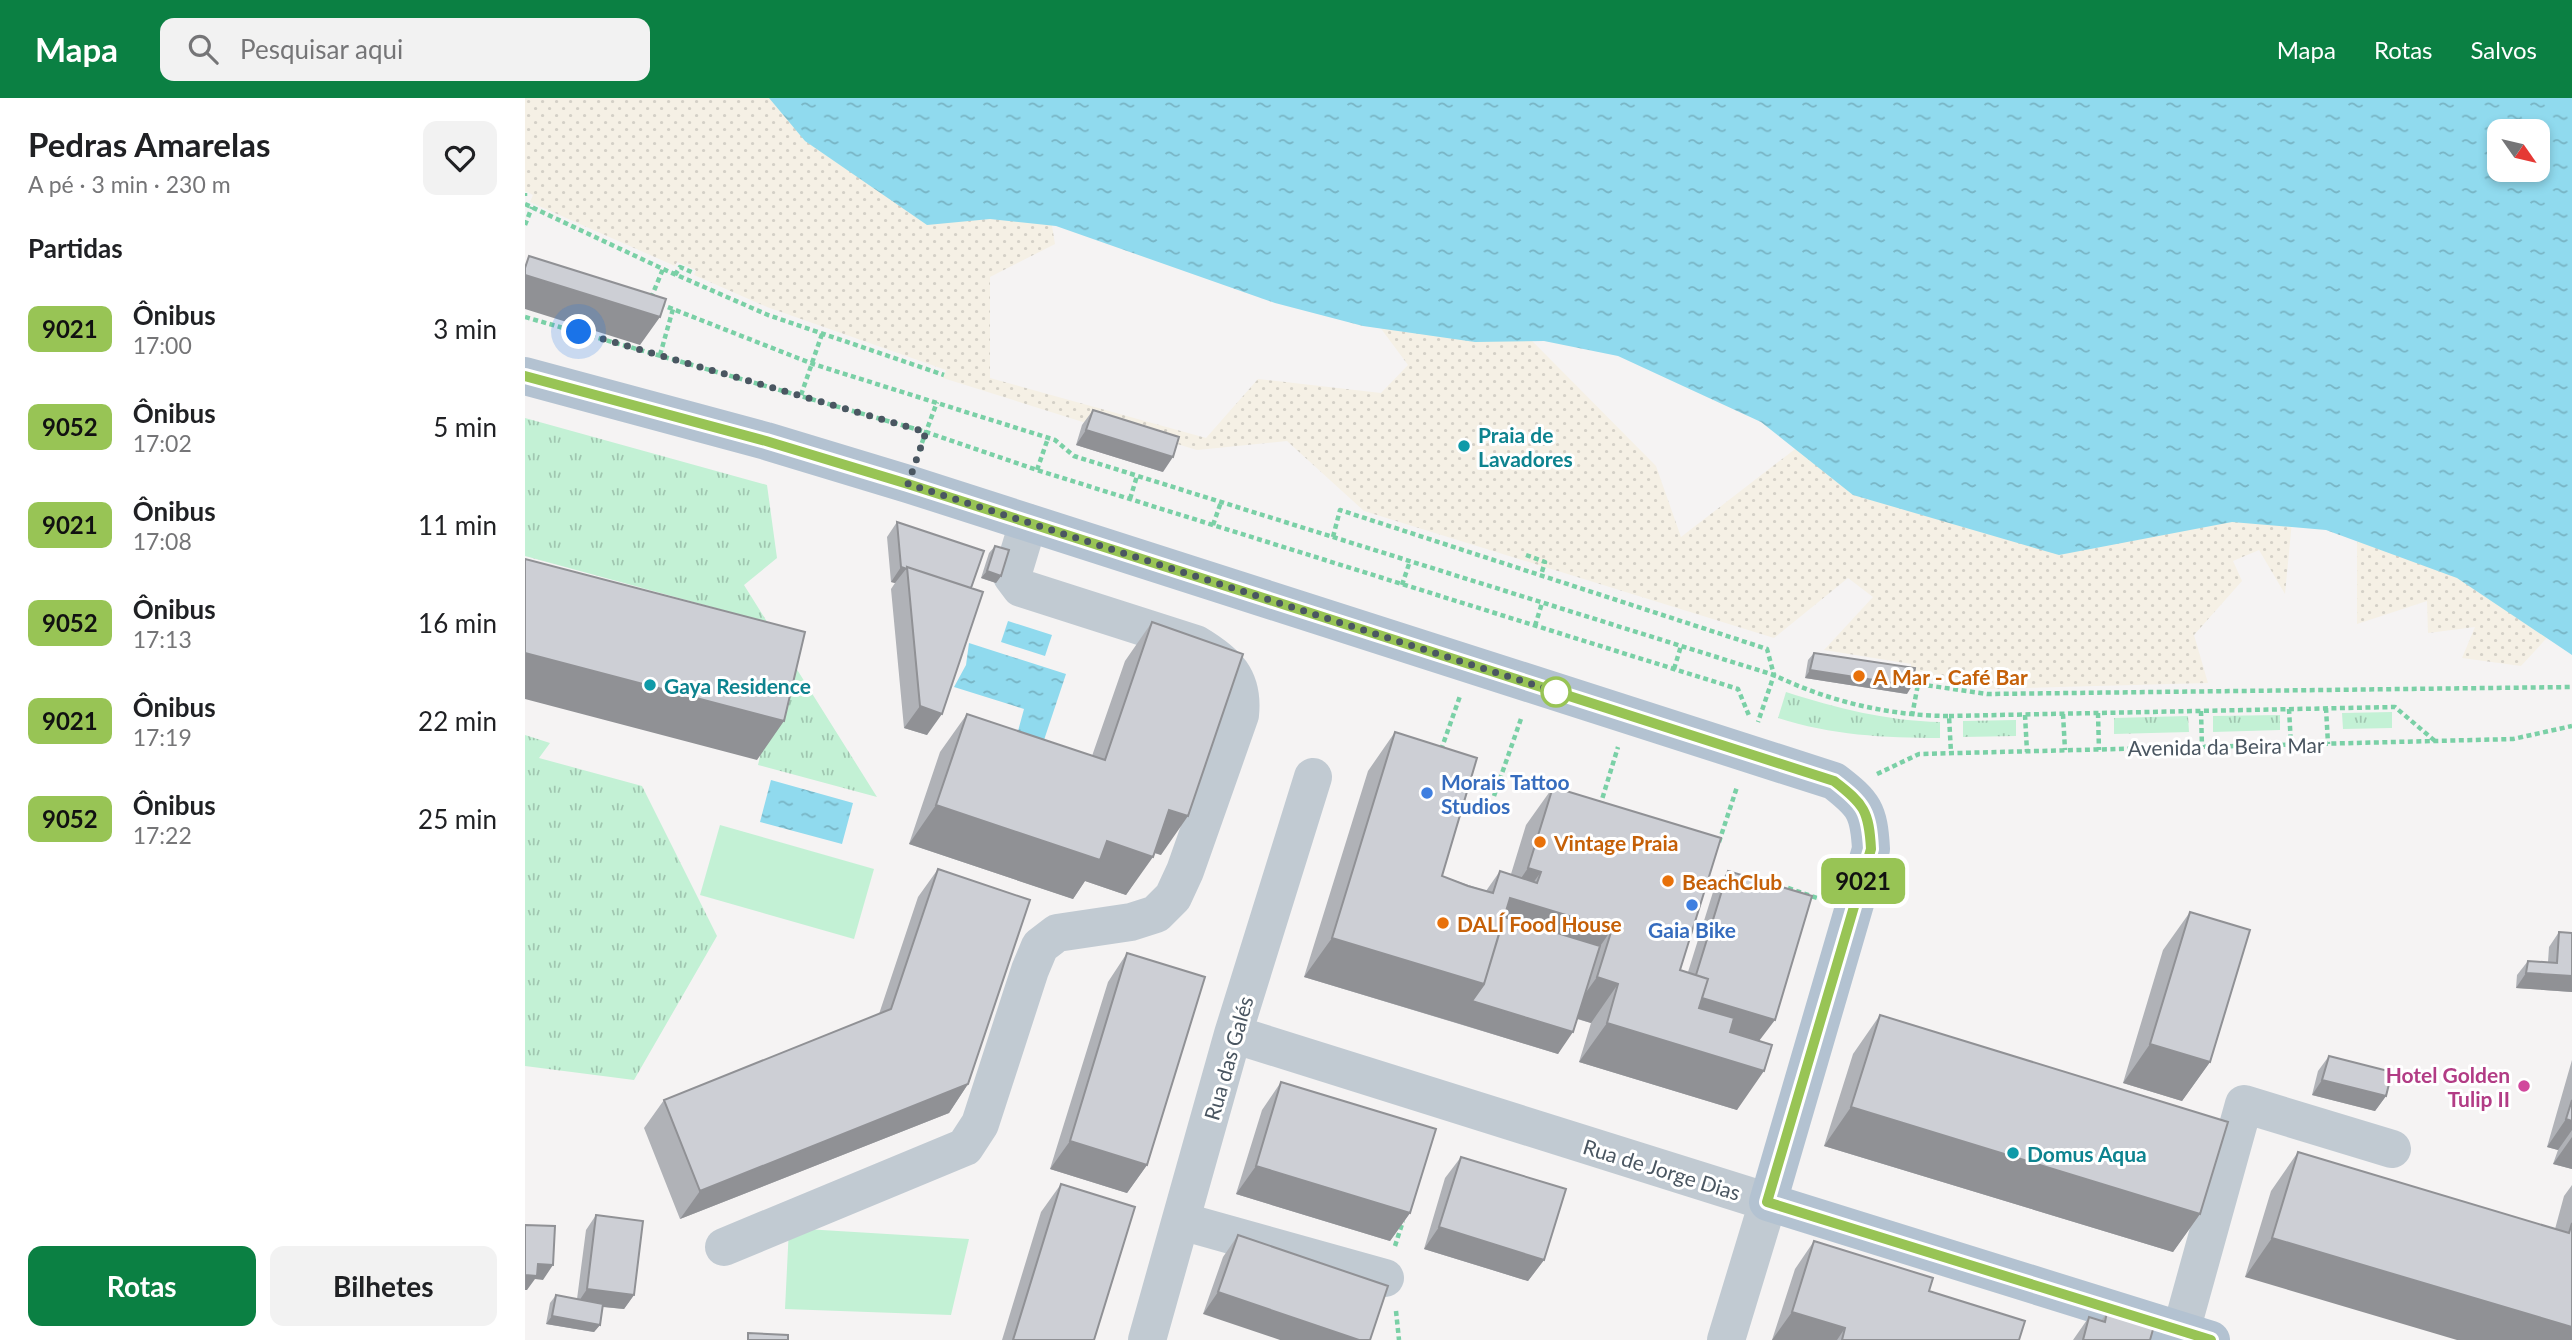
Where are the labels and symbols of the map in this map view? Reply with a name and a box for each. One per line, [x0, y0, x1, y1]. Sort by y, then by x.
north arrow [2487, 119, 2550, 182]
your location [561, 314, 596, 349]
place label: Praia de Lavadores [1478, 422, 1573, 471]
marker: Praia de Lavadores [1456, 438, 1472, 454]
place label: A Mar - Café Bar [1872, 664, 2028, 689]
marker: A Mar - Café Bar [1851, 668, 1867, 684]
place label: Gaya Residence [664, 673, 811, 698]
marker: Gaya Residence [642, 677, 658, 693]
unlabelled marker [1541, 677, 1571, 707]
street label: Avenida da Beira Mar [2127, 732, 2325, 760]
place label: Morais Tattoo Studios [1441, 769, 1570, 818]
marker: Morais Tattoo Studios [1419, 785, 1435, 801]
place label: Vintage Praia [1553, 830, 1678, 855]
marker: Vintage Praia [1532, 834, 1548, 850]
line badge: 9021 [1814, 858, 1912, 904]
place label: BeachClub [1682, 869, 1782, 894]
marker: BeachClub [1660, 873, 1676, 889]
marker: Gaia Bike [1684, 897, 1700, 913]
place label: DALÍ Food House [1457, 911, 1622, 936]
marker: DALÍ Food House [1435, 915, 1451, 931]
place label: Gaia Bike [1648, 917, 1736, 942]
street label: Rua das Galés [1198, 993, 1258, 1123]
place label: Hotel Golden Tulip II [2386, 1062, 2510, 1111]
marker: Hotel Golden Tulip II [2516, 1078, 2532, 1094]
street label: Rua de Jorge Dias [1580, 1133, 1744, 1205]
place label: Domus Aqua [2027, 1141, 2147, 1166]
marker: Domus Aqua [2005, 1145, 2021, 1161]

